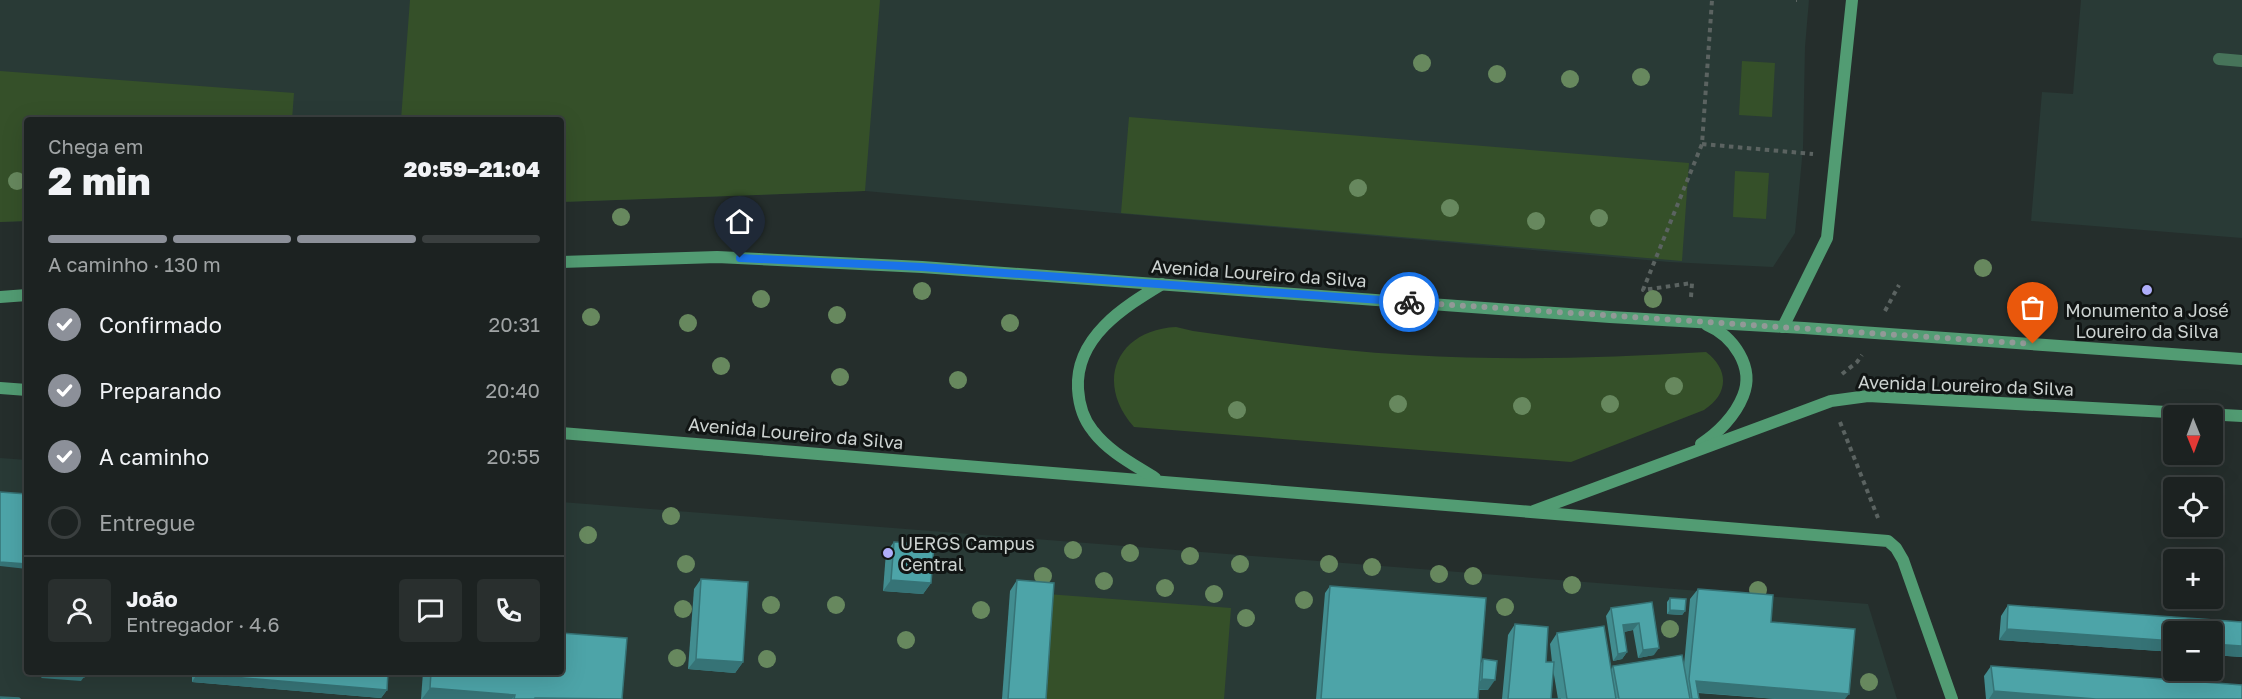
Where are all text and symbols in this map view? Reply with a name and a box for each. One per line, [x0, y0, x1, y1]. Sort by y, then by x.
text: Chega em [48, 134, 143, 158]
text: 20:59–21:04 [404, 155, 540, 182]
text: 2 min [48, 157, 151, 204]
pin [714, 196, 765, 258]
icon: home [723, 205, 756, 238]
text: A caminho · 130 m [48, 252, 221, 276]
street label: Avenida Loureiro da Silva [1151, 254, 1367, 292]
courier [1379, 272, 1439, 332]
pin [2007, 282, 2058, 344]
marker: Monumento a José Loureiro da Silva [2140, 283, 2154, 297]
icon: bike [1393, 286, 1426, 319]
icon: bag [2016, 291, 2049, 324]
place label: Monumento a José Loureiro da Silva [2065, 299, 2229, 342]
icon: check [48, 308, 81, 341]
text: Confirmado [99, 311, 222, 338]
text: 20:31 [489, 312, 540, 336]
street label: Avenida Loureiro da Silva [1858, 370, 2074, 400]
icon: check [48, 374, 81, 407]
text: Preparando [99, 377, 222, 404]
text: 20:40 [485, 378, 540, 402]
north arrow [2163, 405, 2223, 465]
map controls [2163, 405, 2223, 681]
street label: Avenida Loureiro da Silva [687, 413, 905, 453]
icon: check [48, 440, 81, 473]
text: A caminho [99, 443, 209, 470]
text: 20:55 [487, 444, 540, 468]
button: locate [2163, 477, 2223, 537]
text: Entregue [99, 509, 195, 536]
place label: UERGS Campus Central [900, 532, 1035, 575]
marker: UERGS Campus Central [881, 546, 895, 560]
button: + [2163, 549, 2223, 609]
button: person [48, 579, 111, 642]
button: chat [399, 579, 462, 642]
button: phone [477, 579, 540, 642]
text: João [126, 585, 178, 612]
text: Entregador · 4.6 [126, 612, 280, 636]
button: − [2163, 621, 2223, 681]

